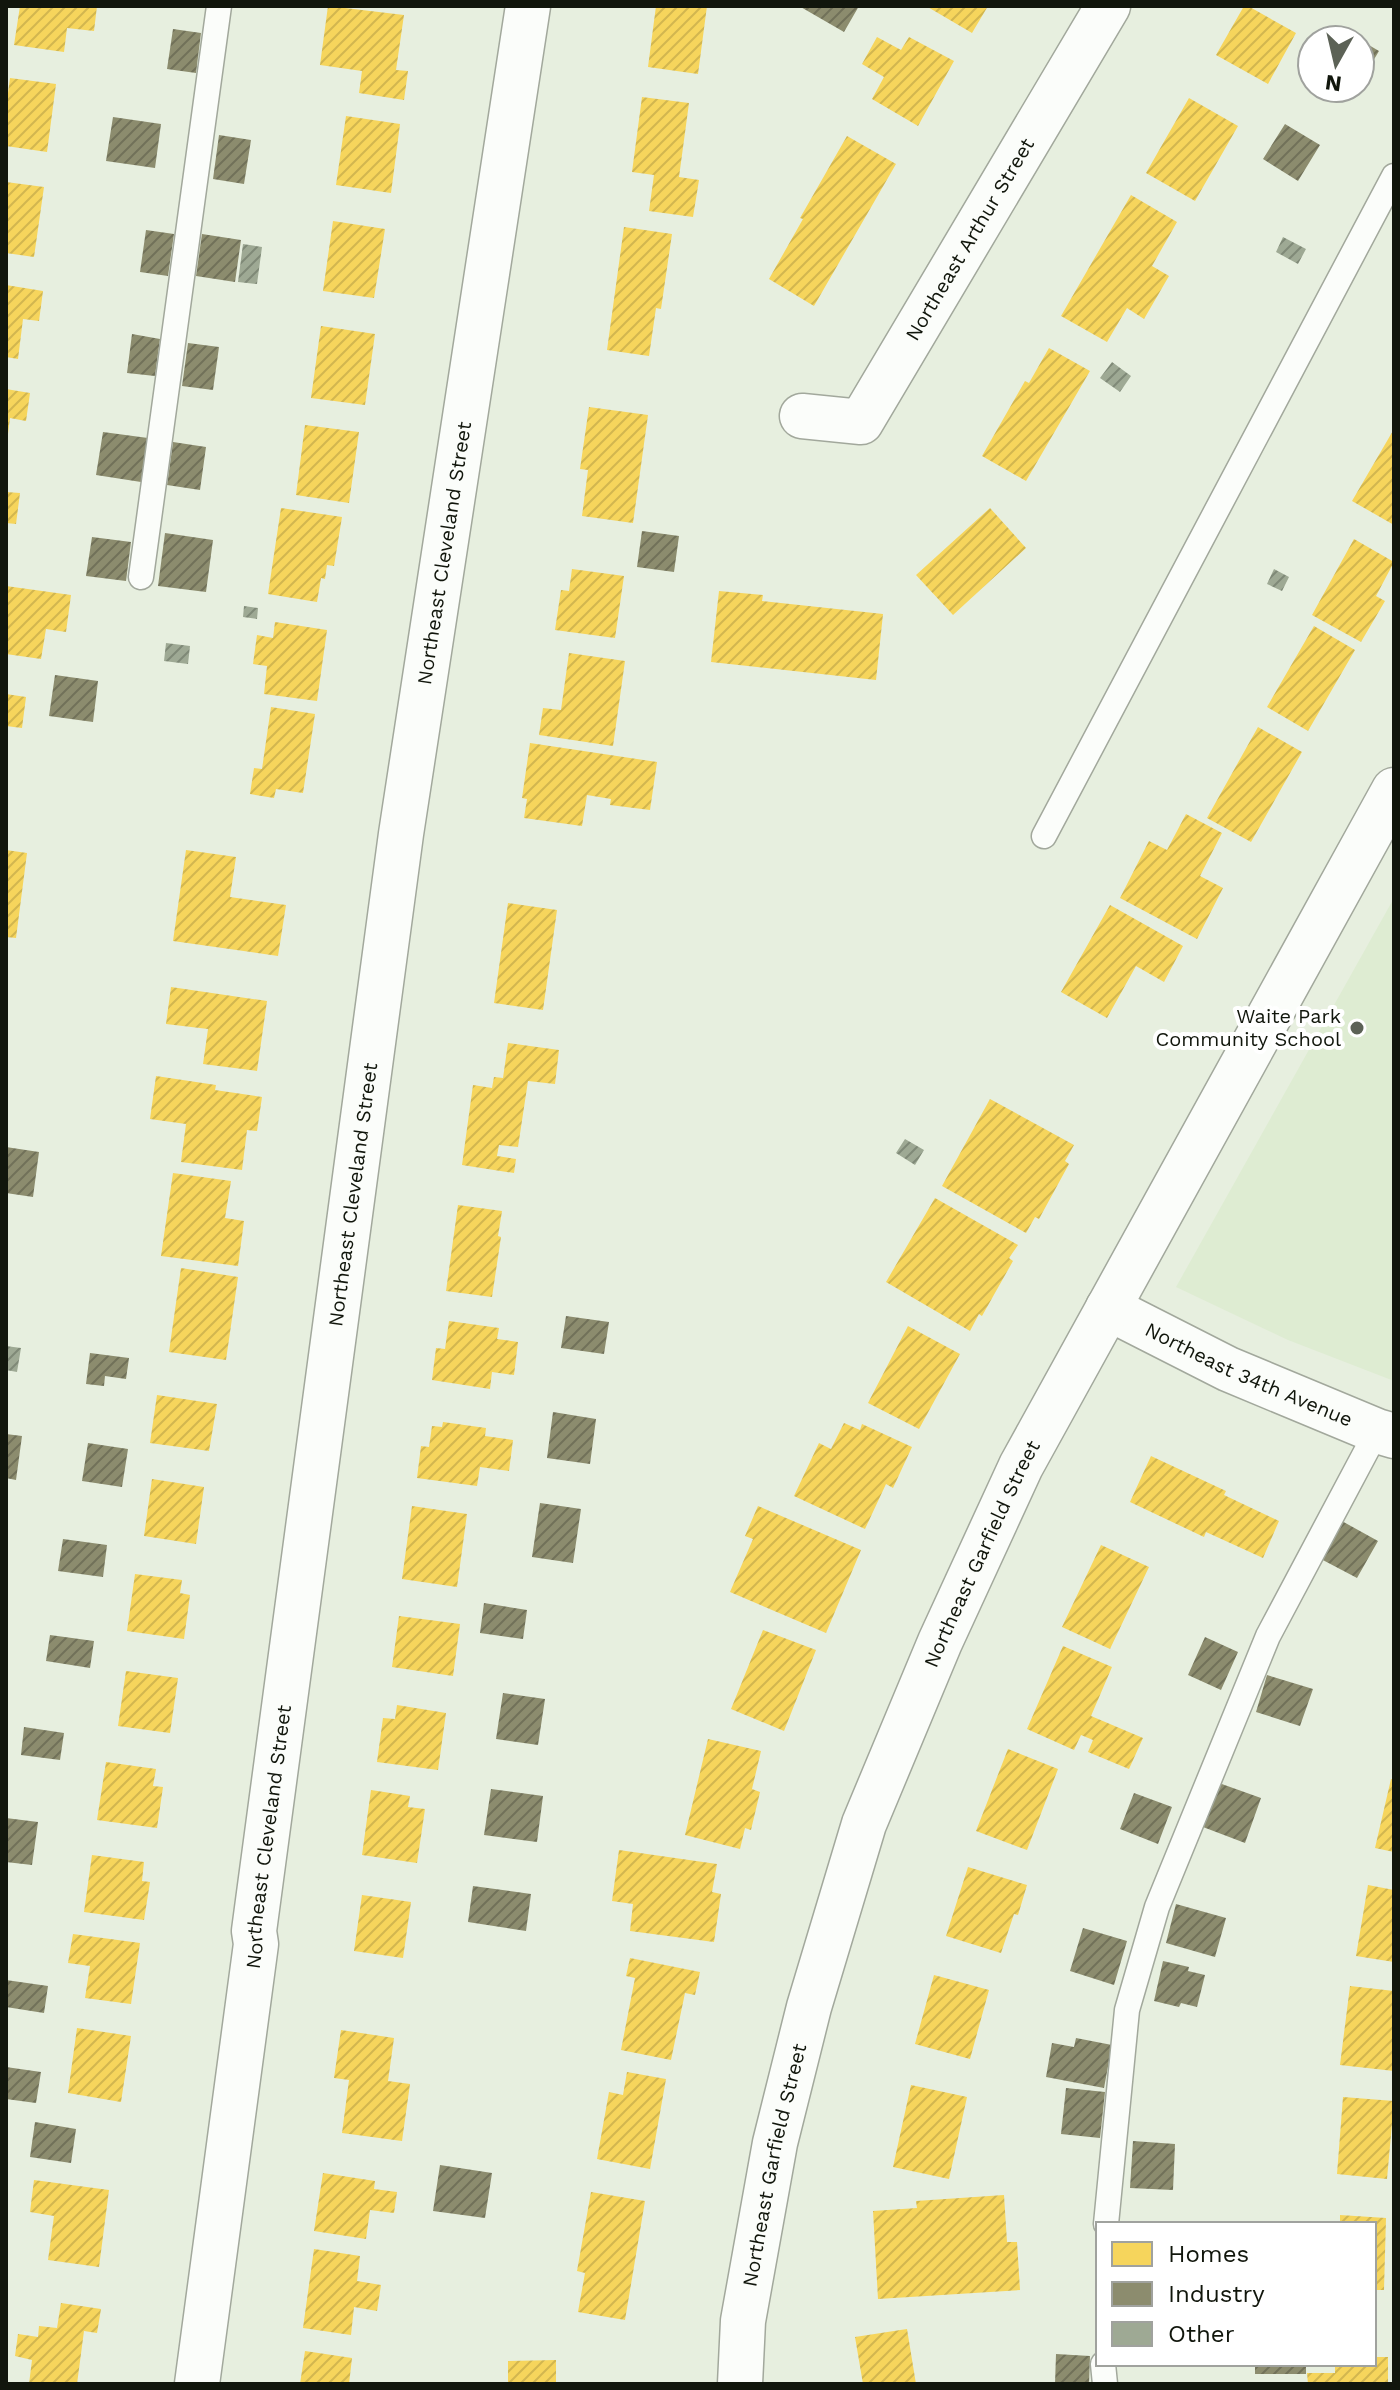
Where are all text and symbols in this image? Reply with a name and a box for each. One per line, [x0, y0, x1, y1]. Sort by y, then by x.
north arrow [1296, 24, 1376, 104]
text: N [1323, 70, 1343, 97]
street label: Northeast Arthur Street [900, 133, 1039, 345]
street label: Northeast Cleveland Street [412, 419, 476, 686]
place label: Waite Park Community School [1156, 1004, 1341, 1051]
marker: Waite Park Community School [1348, 1019, 1366, 1037]
street label: Northeast Cleveland Street [323, 1061, 382, 1328]
street label: Northeast 34th Avenue [1141, 1317, 1356, 1432]
street label: Northeast Garfield Street [919, 1435, 1045, 1671]
street label: Northeast Cleveland Street [241, 1703, 296, 1970]
street label: Northeast Garfield Street [737, 2040, 812, 2289]
legend [1096, 2222, 1376, 2366]
text: Homes [1168, 2240, 1249, 2268]
text: Industry [1168, 2280, 1265, 2308]
text: Other [1168, 2320, 1235, 2348]

